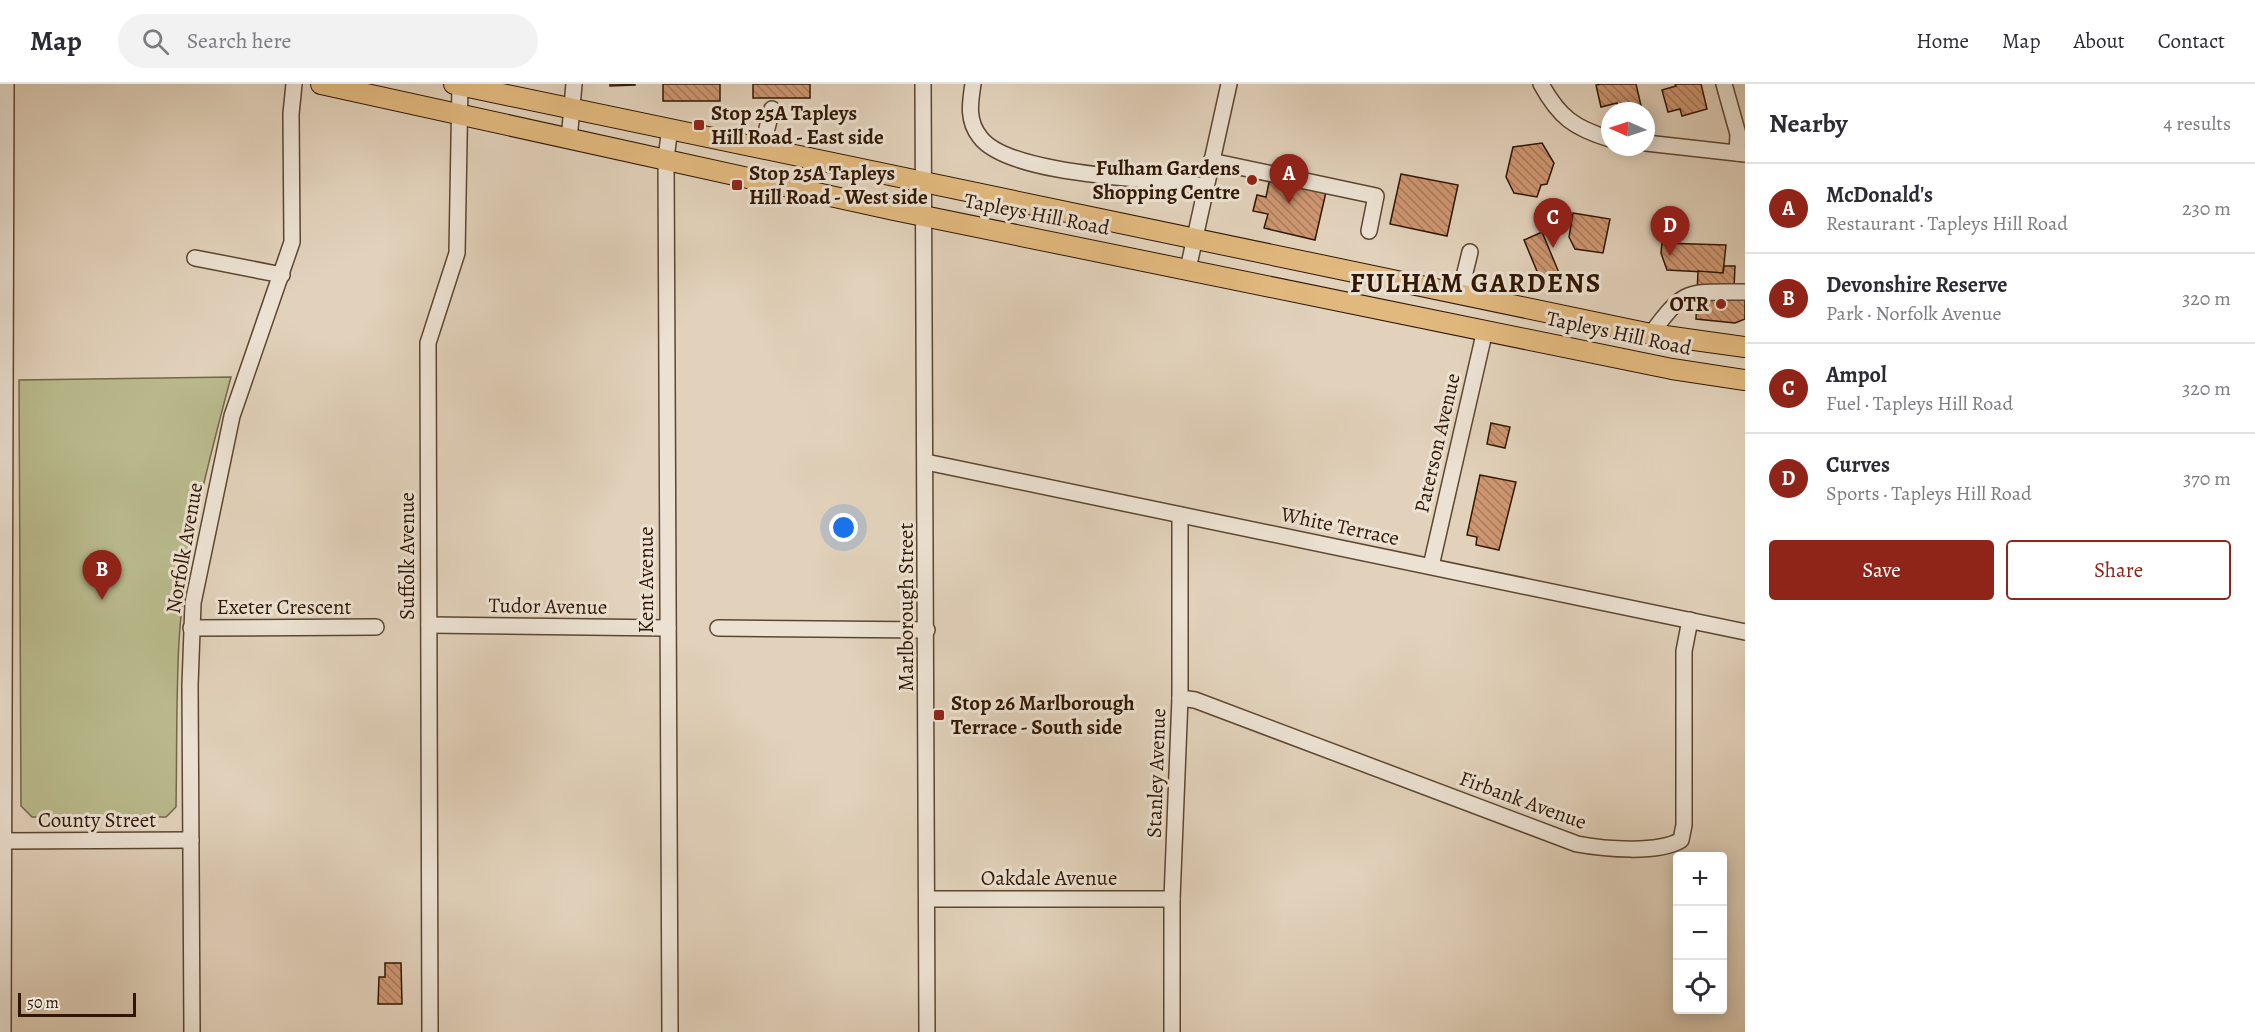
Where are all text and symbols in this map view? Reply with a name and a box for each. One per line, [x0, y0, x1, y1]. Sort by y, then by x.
search box [118, 14, 538, 68]
text: Map [30, 22, 82, 60]
icon: search [139, 25, 172, 58]
text: Search here [187, 26, 291, 56]
text: Home [1916, 27, 1969, 55]
text: Map [2002, 27, 2040, 55]
text: About [2073, 27, 2125, 55]
text: Contact [2158, 27, 2225, 55]
place label: Stop 25A Tapleys Hill Road - East side [711, 99, 884, 151]
north arrow [1601, 102, 1655, 156]
text: Nearby [1769, 106, 1848, 141]
text: 4 results [2163, 110, 2231, 137]
marker: Stop 25A Tapleys Hill Road - East side [692, 118, 706, 132]
place label: Fulham Gardens Shopping Centre [1092, 154, 1240, 206]
pin: A [1270, 154, 1308, 204]
place label: Stop 25A Tapleys Hill Road - West side [749, 159, 928, 211]
marker: Fulham Gardens Shopping Centre [1245, 173, 1259, 187]
marker: Stop 25A Tapleys Hill Road - West side [730, 178, 744, 192]
text: McDonald's [1826, 180, 1933, 210]
street label: Tapleys Hill Road [962, 186, 1113, 242]
text: A [1782, 195, 1795, 222]
text: 230 m [2182, 195, 2231, 222]
pin: C [1534, 198, 1572, 248]
pin: D [1650, 206, 1690, 256]
text: Restaurant · Tapleys Hill Road [1826, 210, 2068, 237]
district label: FULHAM GARDENS [1350, 265, 1602, 301]
text: Devonshire Reserve [1826, 270, 2007, 300]
text: B [1782, 285, 1795, 312]
text: 320 m [2182, 285, 2231, 312]
place label: OTR [1670, 290, 1710, 318]
marker: OTR [1714, 297, 1728, 311]
text: Park · Norfolk Avenue [1826, 300, 2002, 327]
street label: Tapleys Hill Road [1544, 304, 1695, 362]
text: Ampol [1826, 360, 1887, 390]
street label: Paterson Avenue [1407, 370, 1467, 516]
text: C [1782, 375, 1795, 402]
text: 320 m [2182, 375, 2231, 402]
text: Fuel · Tapleys Hill Road [1826, 390, 2013, 417]
text: Curves [1826, 450, 1890, 480]
text: D [1782, 465, 1795, 492]
text: 370 m [2183, 465, 2231, 492]
street label: Norfolk Avenue [159, 480, 209, 616]
text: Sports · Tapleys Hill Road [1826, 480, 2032, 507]
street label: Suffolk Avenue [393, 492, 421, 620]
street label: White Terrace [1277, 500, 1402, 552]
your location [829, 513, 858, 542]
street label: Marlborough Street [892, 523, 920, 691]
street label: Kent Avenue [632, 526, 660, 634]
button: Save [1769, 540, 1994, 600]
button: Share [2006, 540, 2231, 600]
pin: B [82, 550, 122, 600]
street label: Tudor Avenue [488, 591, 608, 621]
street label: Exeter Crescent [217, 593, 351, 621]
place label: Stop 26 Marlborough Terrace - South side [951, 689, 1135, 741]
marker: Stop 26 Marlborough Terrace - South side [932, 708, 946, 722]
street label: Stanley Avenue [1140, 708, 1172, 838]
street label: Firbank Avenue [1456, 764, 1590, 836]
street label: County Street [38, 806, 156, 834]
map controls [1673, 852, 1727, 1014]
button: + [1673, 852, 1727, 906]
street label: Oakdale Avenue [981, 864, 1117, 892]
button: − [1673, 906, 1727, 960]
button: locate [1673, 960, 1727, 1014]
scale bar [18, 990, 136, 1018]
text: 50 m [27, 992, 59, 1014]

